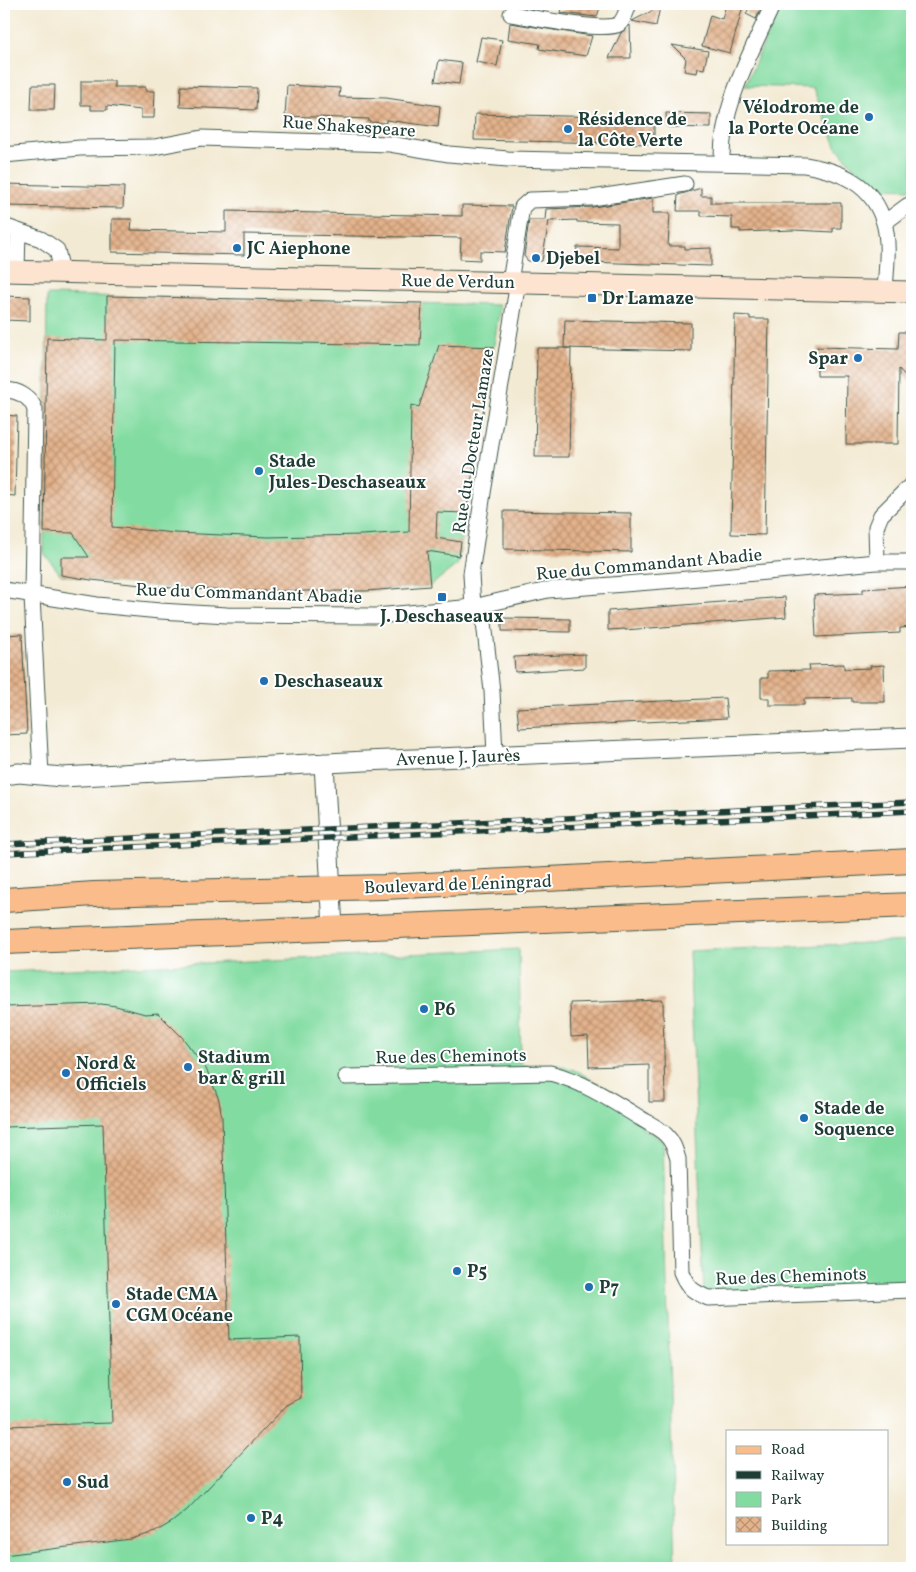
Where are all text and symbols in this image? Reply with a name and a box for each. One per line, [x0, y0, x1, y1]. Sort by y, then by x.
place label: Vélodrome de la Porte Océane [728, 96, 859, 142]
place label: Résidence de la Côte Verte [578, 108, 687, 154]
street label: Rue Shakespeare [281, 110, 417, 145]
marker: Vélodrome de la Porte Océane [863, 111, 875, 123]
marker: Résidence de la Côte Verte [562, 123, 574, 135]
place label: JC Aiephone [246, 237, 350, 262]
marker: JC Aiephone [231, 242, 243, 254]
place label: Djebel [546, 247, 600, 272]
marker: Djebel [530, 252, 542, 264]
street label: Rue de Verdun [401, 269, 515, 296]
place label: Dr Lamaze [602, 287, 694, 312]
marker: Dr Lamaze [586, 292, 598, 304]
street label: Rue du Docteur Lamaze [448, 347, 501, 535]
place label: Spar [808, 347, 848, 372]
marker: Spar [852, 352, 864, 364]
place label: Stade Jules-Deschaseaux [268, 450, 426, 496]
marker: Stade Jules-Deschaseaux [253, 465, 265, 477]
street label: Rue du Commandant Abadie [535, 543, 763, 588]
street label: Rue du Commandant Abadie [135, 578, 363, 611]
marker: J. Deschaseaux [436, 591, 448, 603]
place label: J. Deschaseaux [379, 605, 504, 630]
place label: Deschaseaux [274, 670, 383, 695]
marker: Deschaseaux [258, 675, 270, 687]
street label: Avenue J. Jaurès [395, 744, 521, 773]
street label: Boulevard de Léningrad [364, 870, 552, 901]
place label: P6 [434, 998, 456, 1023]
marker: P6 [418, 1003, 430, 1015]
street label: Rue des Cheminots [375, 1044, 527, 1071]
place label: Stadium bar & grill [198, 1046, 285, 1092]
place label: Nord & Officiels [76, 1052, 147, 1098]
marker: Stadium bar & grill [182, 1061, 194, 1073]
marker: Nord & Officiels [60, 1067, 72, 1079]
place label: Stade de Soquence [814, 1097, 894, 1143]
marker: Stade de Soquence [798, 1112, 810, 1124]
place label: P5 [467, 1260, 487, 1285]
street label: Rue des Cheminots [715, 1262, 867, 1293]
marker: P5 [451, 1265, 463, 1277]
place label: P7 [599, 1276, 620, 1301]
marker: P7 [583, 1281, 595, 1293]
place label: Stade CMA CGM Océane [126, 1283, 233, 1329]
marker: Stade CMA CGM Océane [110, 1298, 122, 1310]
legend [726, 1430, 888, 1544]
text: Road [771, 1440, 805, 1461]
text: Railway [771, 1466, 824, 1487]
place label: Sud [77, 1471, 109, 1496]
marker: Sud [61, 1476, 73, 1488]
text: Park [771, 1490, 802, 1511]
place label: P4 [261, 1507, 284, 1532]
marker: P4 [245, 1512, 257, 1524]
text: Building [771, 1516, 828, 1537]

